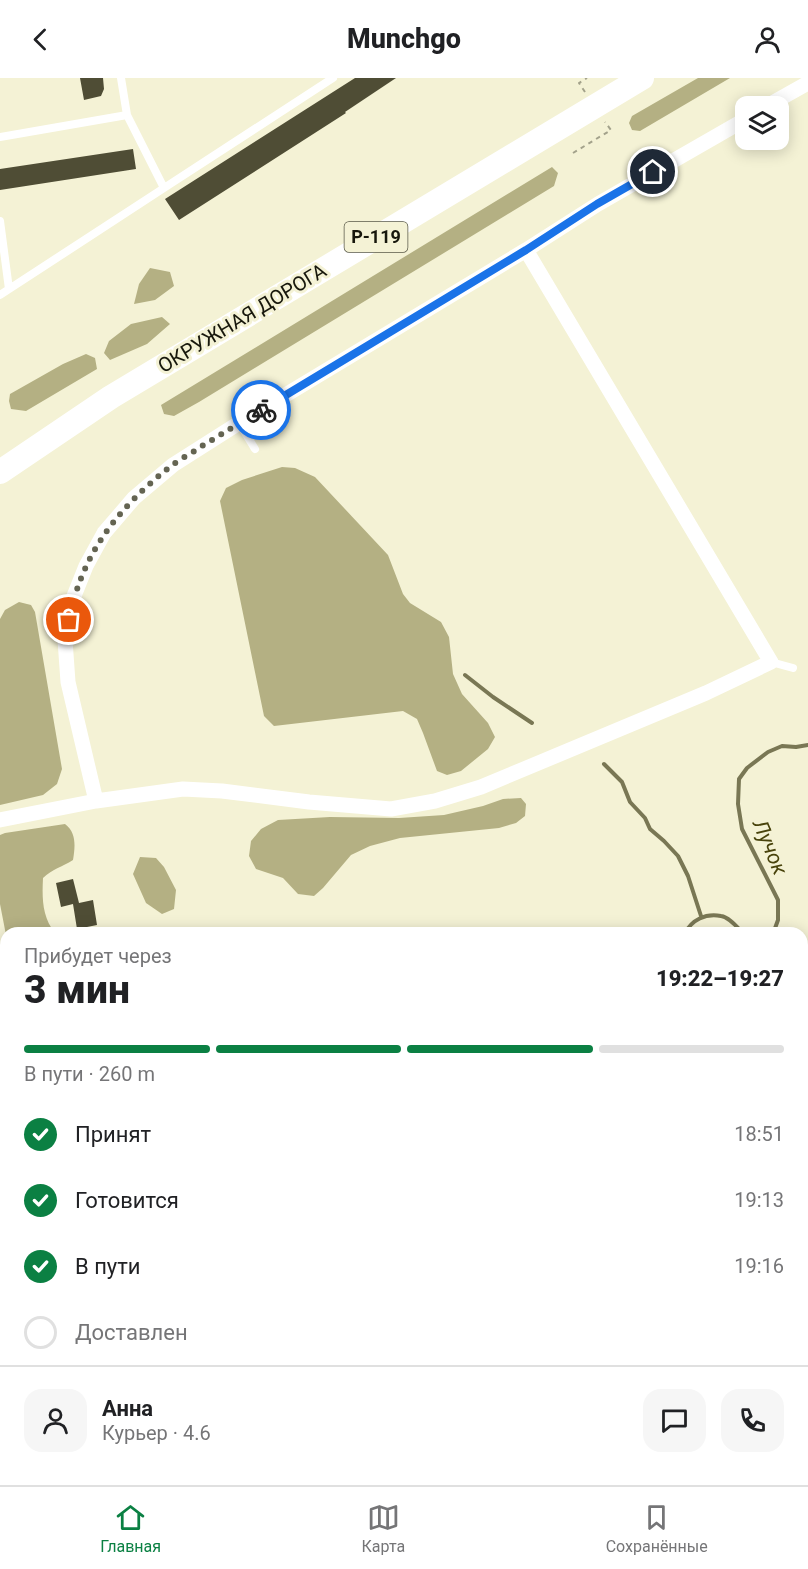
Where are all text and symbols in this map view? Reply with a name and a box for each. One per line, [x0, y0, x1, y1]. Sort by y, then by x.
icon: back [24, 23, 57, 56]
text: Munchgo [347, 23, 461, 55]
icon: person [751, 23, 784, 56]
map controls [735, 96, 789, 150]
button: layers [735, 96, 789, 150]
pin [627, 146, 678, 197]
icon: home [636, 155, 669, 188]
road number: Р-119 [344, 222, 407, 252]
street label: ОКРУЖНАЯ ДОРОГА [153, 258, 331, 378]
courier [231, 380, 291, 440]
icon: bike [245, 394, 278, 427]
pin [43, 594, 94, 645]
icon: bag [52, 603, 85, 636]
water label: Лучок [747, 815, 793, 879]
text: Прибудет через [24, 944, 172, 968]
text: 19:22–19:27 [656, 966, 784, 991]
text: 3 мин [24, 967, 130, 1013]
text: В пути · 260 m [24, 1062, 155, 1086]
icon: check [24, 1118, 57, 1151]
text: Принят [75, 1122, 151, 1147]
text: 18:51 [734, 1122, 784, 1146]
icon: check [24, 1184, 57, 1217]
text: Готовится [75, 1188, 179, 1213]
text: 19:13 [734, 1188, 784, 1212]
icon: check [24, 1250, 57, 1283]
text: В пути [75, 1254, 141, 1279]
text: 19:16 [734, 1254, 784, 1278]
text: Доставлен [75, 1320, 188, 1345]
button: person [24, 1389, 87, 1452]
button: chat [643, 1389, 706, 1452]
button: phone [721, 1389, 784, 1452]
text: Анна [102, 1396, 153, 1421]
text: Курьер · 4.6 [102, 1421, 211, 1445]
tab: Главная [100, 1501, 161, 1556]
tab: Карта [362, 1501, 405, 1556]
tab: Сохранённые [606, 1501, 708, 1556]

